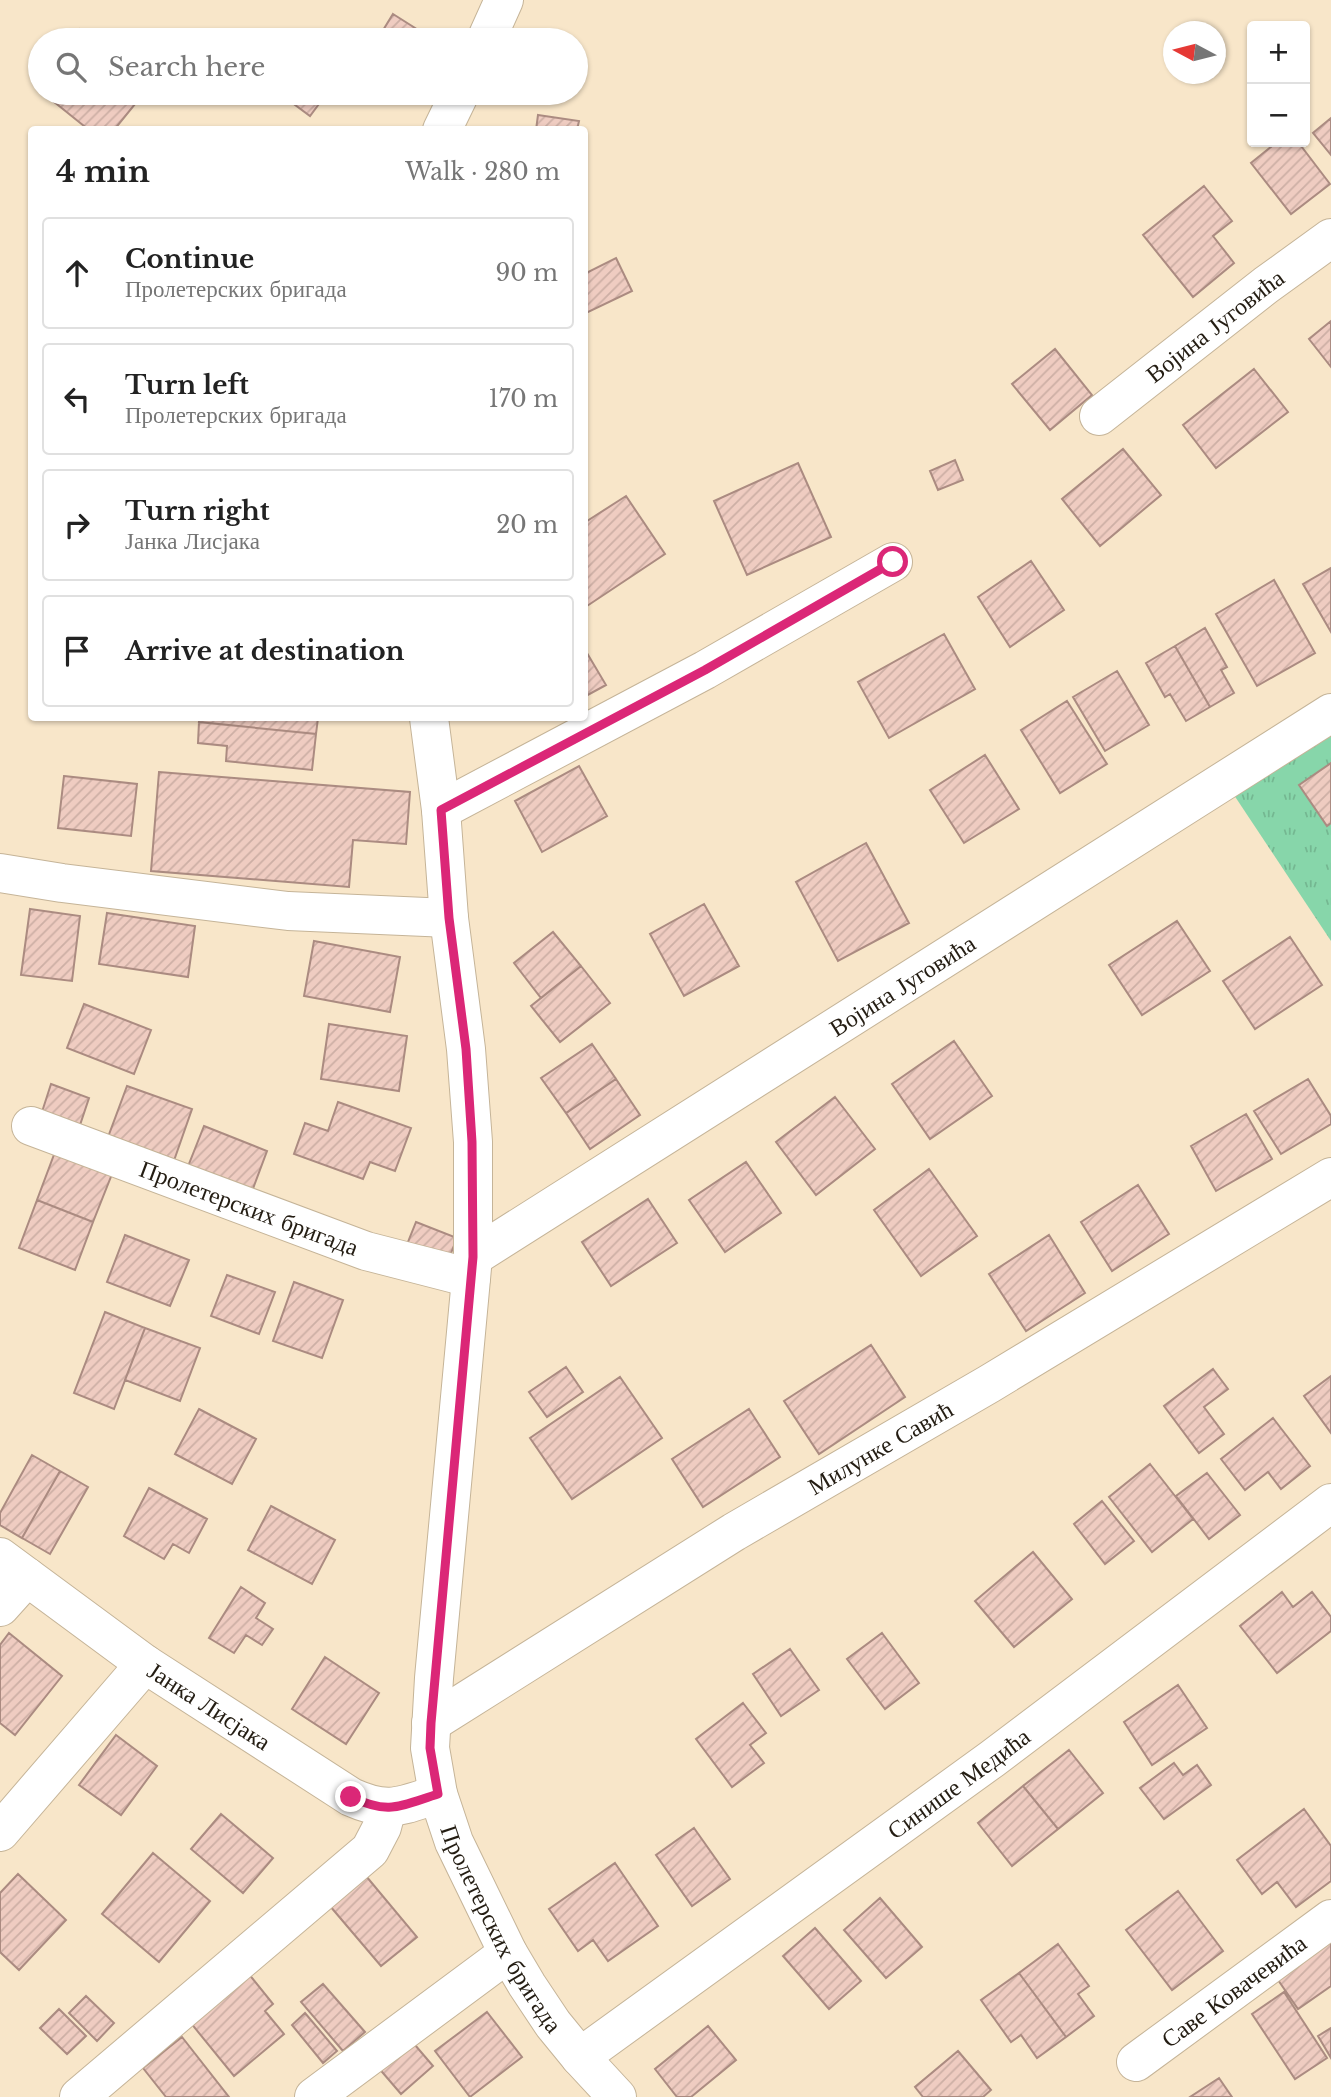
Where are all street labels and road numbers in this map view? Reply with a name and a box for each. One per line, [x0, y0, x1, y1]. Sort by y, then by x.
street label: Војина Југовића [1140, 262, 1290, 388]
street label: Војина Југовића [824, 928, 981, 1042]
street label: Пролетерских бригада [136, 1153, 363, 1262]
street label: Милунке Савић [802, 1394, 958, 1501]
street label: Јанка Лисјака [143, 1655, 277, 1756]
street label: Синише Медића [881, 1721, 1036, 1845]
street label: Пролетерских бригада [435, 1821, 569, 2038]
street label: Саве Ковачевића [1155, 1928, 1312, 2053]

